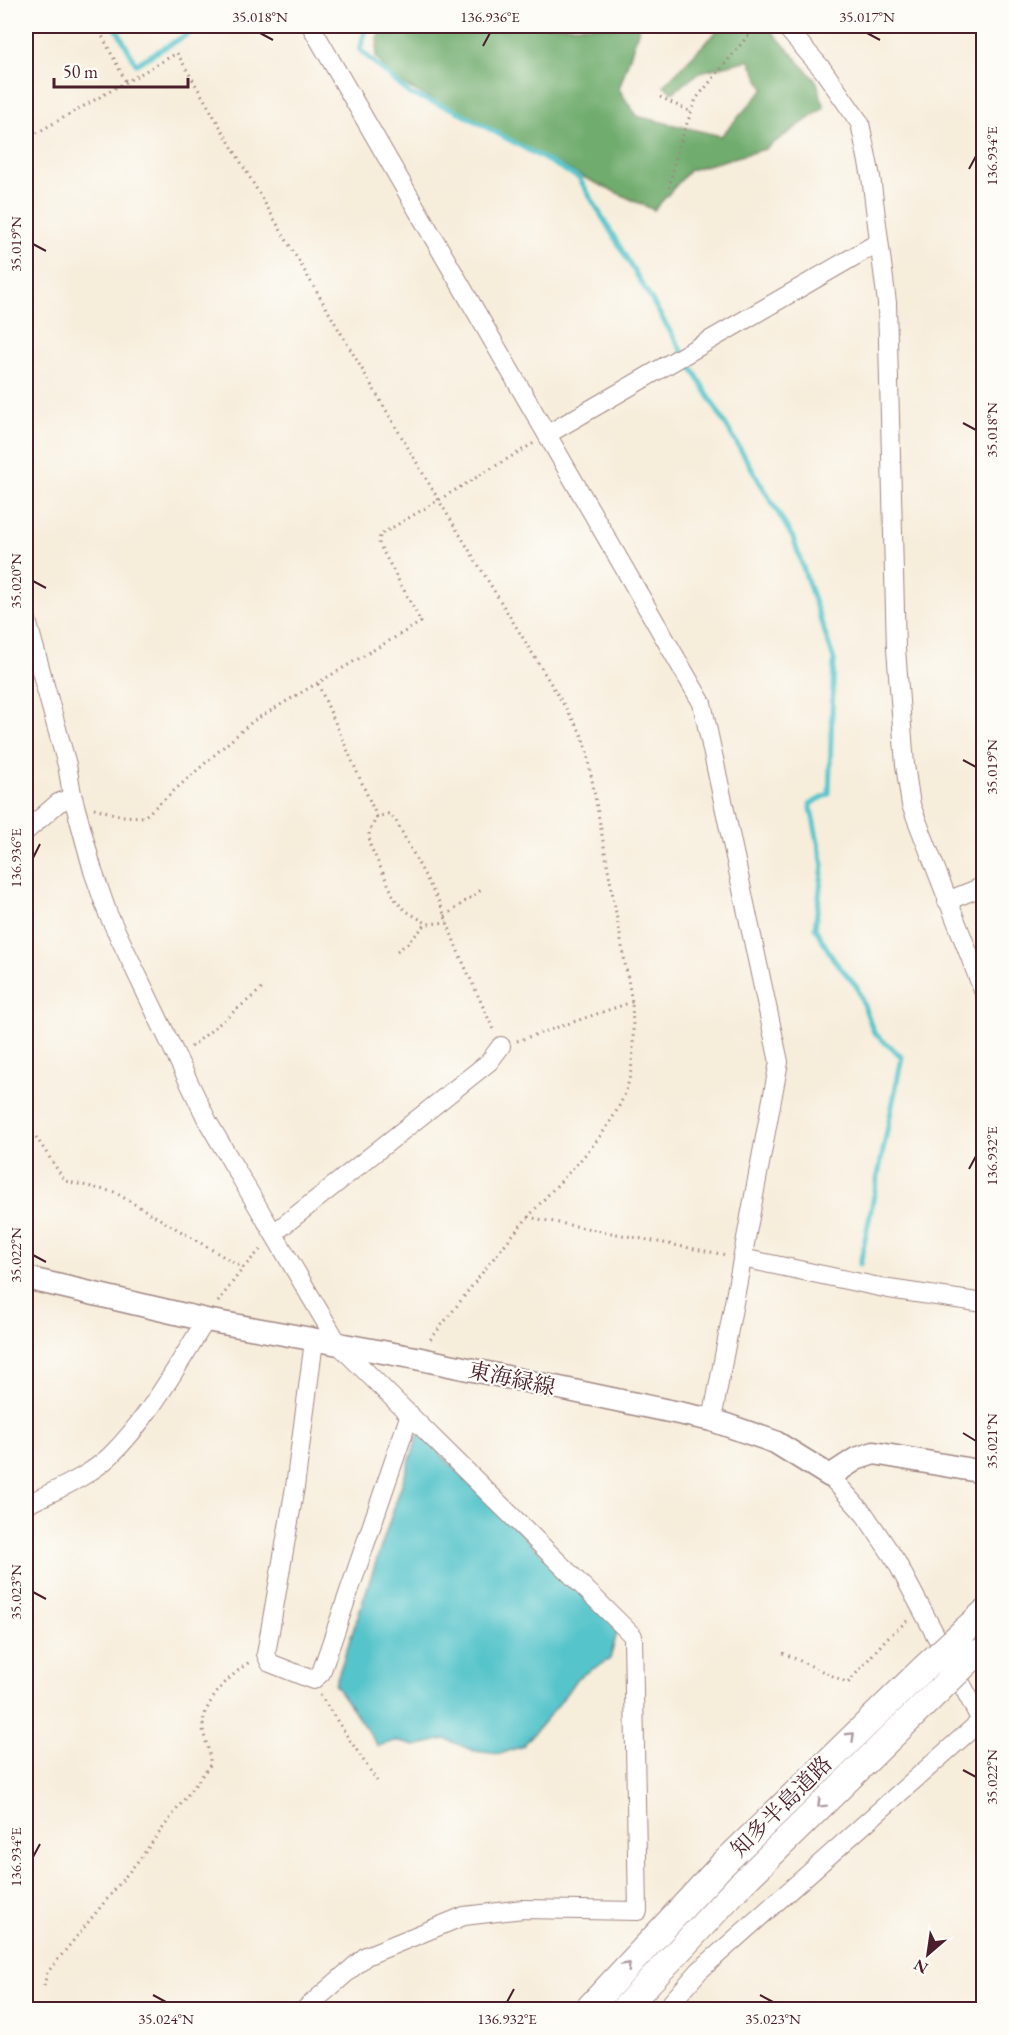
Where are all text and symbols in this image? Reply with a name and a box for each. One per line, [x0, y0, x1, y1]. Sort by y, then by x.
text: 35.018°N [232, 7, 288, 26]
text: 136.936°E [460, 7, 520, 26]
text: 35.017°N [839, 7, 895, 26]
scale bar [54, 51, 188, 89]
text: 50 m [63, 60, 98, 83]
text: 136.934°E [982, 126, 1001, 186]
text: 35.019°N [6, 216, 25, 272]
text: 35.018°N [982, 402, 1001, 458]
text: 35.020°N [6, 553, 25, 609]
text: 35.019°N [982, 739, 1001, 795]
text: 136.936°E [6, 828, 25, 888]
text: 136.932°E [982, 1126, 1001, 1186]
text: 35.022°N [6, 1227, 25, 1283]
street label: 東海緑線 [466, 1355, 558, 1402]
text: 35.021°N [982, 1413, 1001, 1469]
text: 35.023°N [6, 1564, 25, 1620]
one-way arrow [843, 1733, 854, 1744]
street label: 知多半島道路 [724, 1749, 838, 1863]
text: 35.022°N [982, 1749, 1001, 1805]
one-way arrow [818, 1797, 829, 1808]
text: 136.934°E [6, 1827, 25, 1887]
north arrow [898, 1924, 958, 1984]
text: N [910, 1954, 932, 1979]
one-way arrow [620, 1962, 631, 1973]
text: 35.024°N [138, 2009, 194, 2028]
text: 136.932°E [477, 2009, 537, 2028]
text: 35.023°N [745, 2009, 801, 2028]

